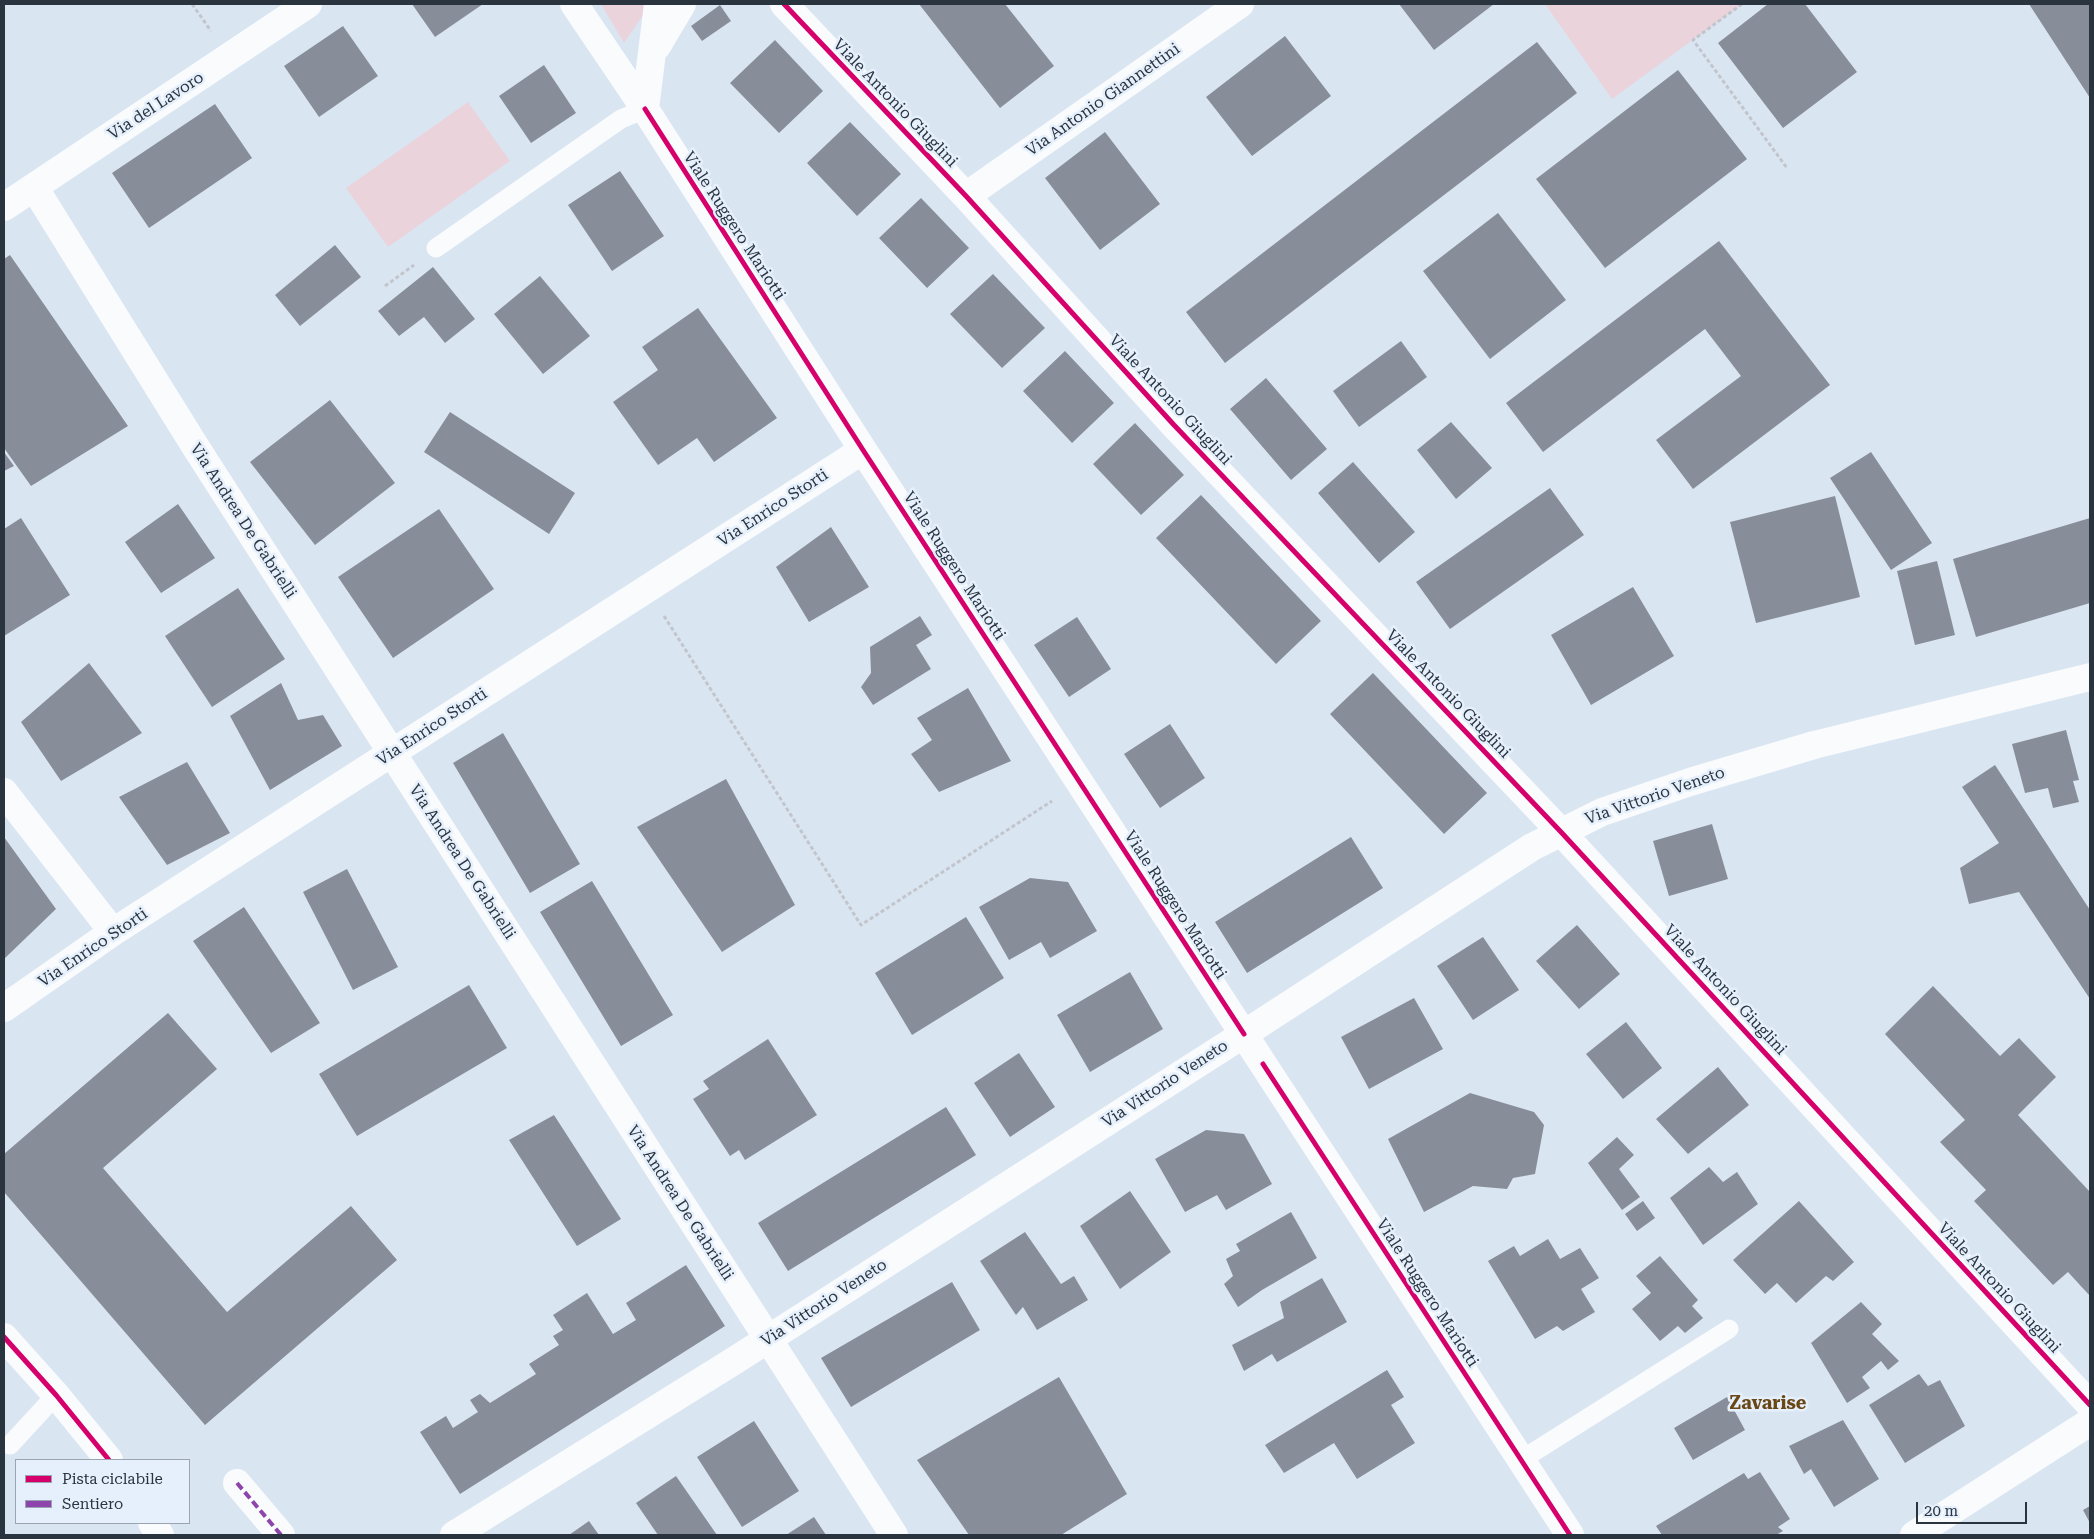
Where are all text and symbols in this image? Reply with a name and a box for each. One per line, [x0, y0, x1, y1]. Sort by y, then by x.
street label: Viale Antonio Giuglini [829, 35, 961, 171]
street label: Via Antonio Giannettini [1022, 39, 1184, 161]
street label: Via del Lavoro [105, 68, 207, 144]
street label: Viale Ruggero Mariotti [679, 148, 789, 304]
street label: Viale Antonio Giuglini [1105, 331, 1235, 469]
street label: Via Andrea De Gabrielli [186, 440, 300, 602]
street label: Via Enrico Storti [714, 465, 832, 551]
street label: Viale Ruggero Mariotti [899, 488, 1009, 644]
street label: Viale Antonio Giuglini [1382, 626, 1514, 762]
street label: Via Enrico Storti [373, 684, 491, 770]
street label: Via Vittorio Veneto [1583, 763, 1727, 829]
street label: Via Andrea De Gabrielli [405, 781, 519, 943]
street label: Viale Ruggero Mariotti [1120, 827, 1230, 983]
street label: Via Enrico Storti [35, 904, 151, 992]
street label: Viale Antonio Giuglini [1660, 921, 1790, 1059]
street label: Via Vittorio Veneto [1098, 1036, 1232, 1132]
street label: Via Andrea De Gabrielli [623, 1122, 737, 1284]
street label: Viale Ruggero Mariotti [1372, 1215, 1482, 1371]
street label: Viale Antonio Giuglini [1934, 1219, 2064, 1357]
street label: Via Vittorio Veneto [757, 1255, 891, 1351]
district label: Zavarise [1730, 1393, 1806, 1415]
legend [15, 1459, 190, 1524]
text: Pista ciclabile [62, 1470, 163, 1488]
scale bar [1919, 1492, 2030, 1524]
text: Sentiero [62, 1495, 123, 1513]
text: 20 m [1924, 1502, 1958, 1520]

